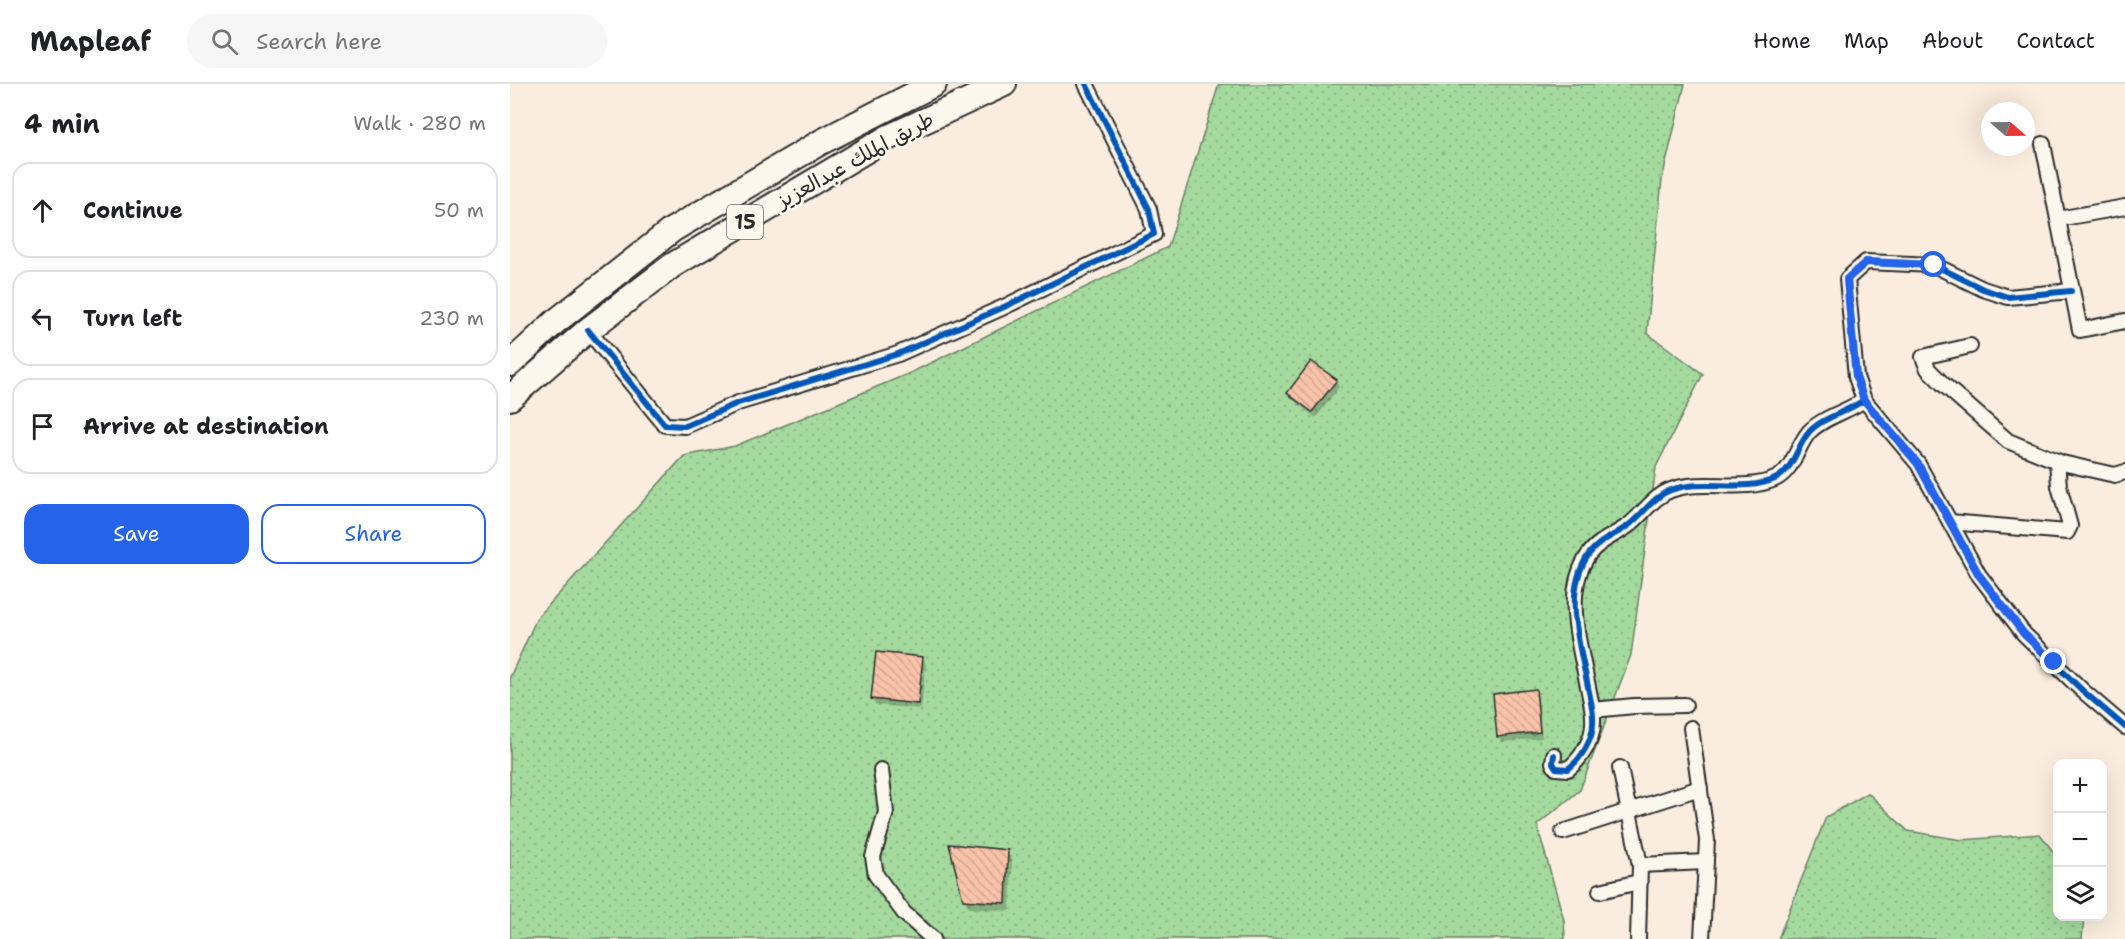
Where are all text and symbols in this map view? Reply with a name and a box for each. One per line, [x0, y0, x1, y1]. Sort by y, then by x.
search box [187, 14, 607, 68]
text: Mapleaf [30, 22, 151, 60]
icon: search [208, 25, 241, 58]
text: Search here [256, 27, 382, 56]
text: Home [1753, 27, 1811, 55]
text: Map [1844, 27, 1889, 55]
text: About [1922, 27, 1983, 55]
text: Contact [2016, 27, 2095, 55]
north arrow [1981, 102, 2035, 156]
street label: طريق الملك عبدالعزيز [770, 105, 939, 216]
text: 4 min [24, 106, 100, 141]
text: Walk · 280 m [353, 110, 486, 136]
icon: ahead [26, 194, 59, 227]
text: Continue [83, 196, 183, 225]
text: 50 m [434, 197, 484, 223]
road number: 15 [727, 205, 763, 239]
route start [1920, 251, 1946, 277]
icon: left [26, 302, 59, 335]
text: Turn left [83, 304, 182, 333]
text: 230 m [419, 305, 484, 331]
icon: arrive [26, 410, 59, 443]
text: Arrive at destination [83, 412, 329, 441]
button: Save [24, 504, 249, 564]
button: Share [261, 504, 486, 564]
route end [2040, 648, 2066, 674]
map controls [2053, 759, 2107, 921]
button: + [2053, 759, 2107, 813]
button: − [2053, 813, 2107, 867]
button: layers [2053, 867, 2107, 921]

